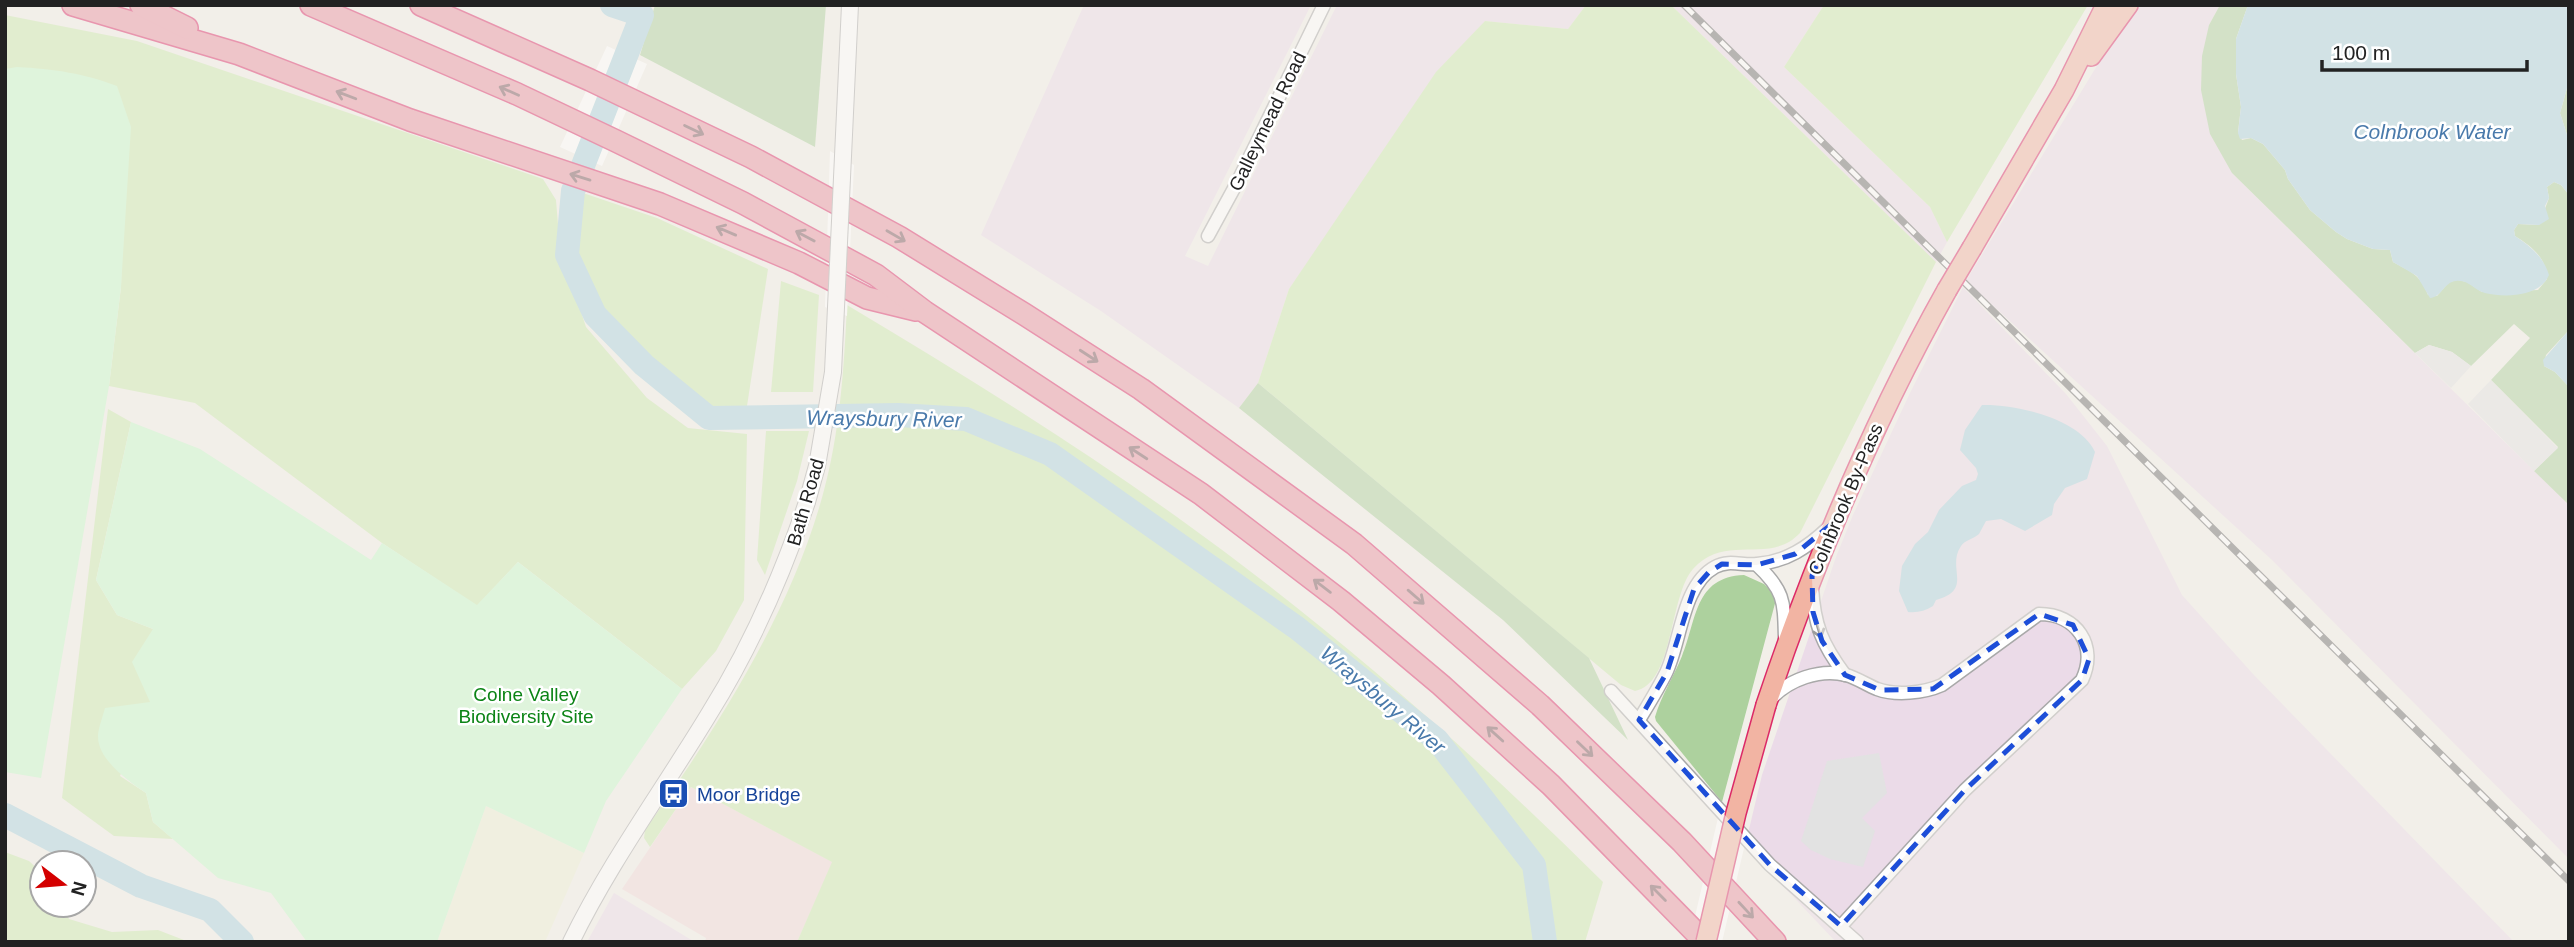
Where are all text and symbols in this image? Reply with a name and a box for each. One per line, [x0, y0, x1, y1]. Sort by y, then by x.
scale bar [2322, 28, 2527, 72]
text: 100 m [2332, 41, 2390, 64]
street label: Galleymead Road [1225, 48, 1310, 194]
one-way arrow [499, 84, 520, 97]
one-way arrow [336, 88, 357, 101]
water label: Colnbrook Water [2353, 120, 2512, 143]
one-way arrow [683, 124, 704, 137]
one-way arrow [570, 170, 592, 183]
one-way arrow [716, 223, 738, 236]
one-way arrow [795, 229, 816, 242]
one-way arrow [885, 229, 905, 243]
one-way arrow [1079, 348, 1098, 363]
water label: Wraysbury River [806, 406, 963, 431]
street label: Colnbrook By-Pass [1804, 420, 1887, 578]
one-way arrow [1129, 445, 1148, 460]
street label: Bath Road [783, 456, 828, 548]
one-way arrow [1313, 579, 1332, 594]
one-way arrow [1407, 589, 1425, 605]
one-way arrow [1813, 617, 1826, 639]
water label: Wraysbury River [1316, 641, 1451, 759]
park label: Colne Valley Biodiversity Site [458, 684, 594, 727]
one-way arrow [1486, 726, 1504, 742]
one-way arrow [1577, 740, 1594, 757]
bus stop icon: Moor Bridge [657, 777, 691, 811]
place label: Moor Bridge [697, 784, 801, 805]
north arrow [28, 849, 98, 919]
text: N [67, 879, 91, 898]
one-way arrow [1650, 884, 1667, 901]
one-way arrow [1737, 901, 1754, 918]

